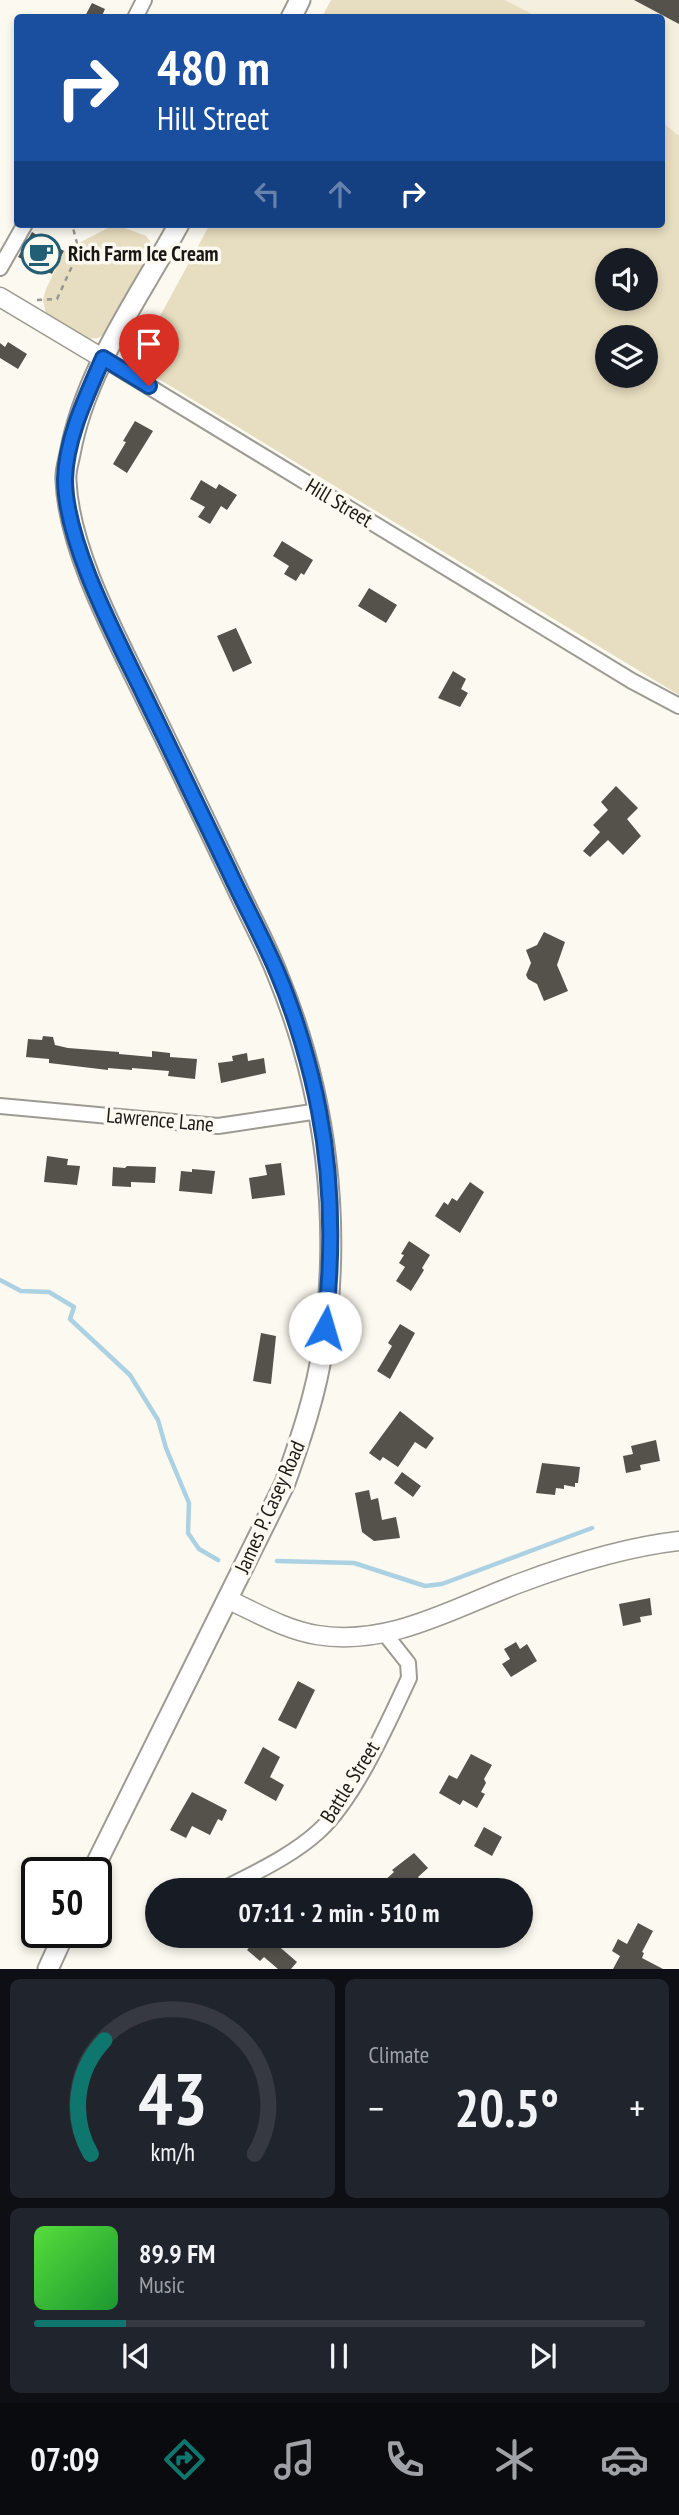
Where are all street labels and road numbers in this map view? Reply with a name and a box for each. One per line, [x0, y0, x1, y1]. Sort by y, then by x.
street label: Hill Street [301, 472, 378, 533]
street label: Lawrence Lane [105, 1101, 215, 1138]
street label: James P. Casey Road [228, 1436, 311, 1578]
street label: Battle Street [314, 1736, 385, 1828]

